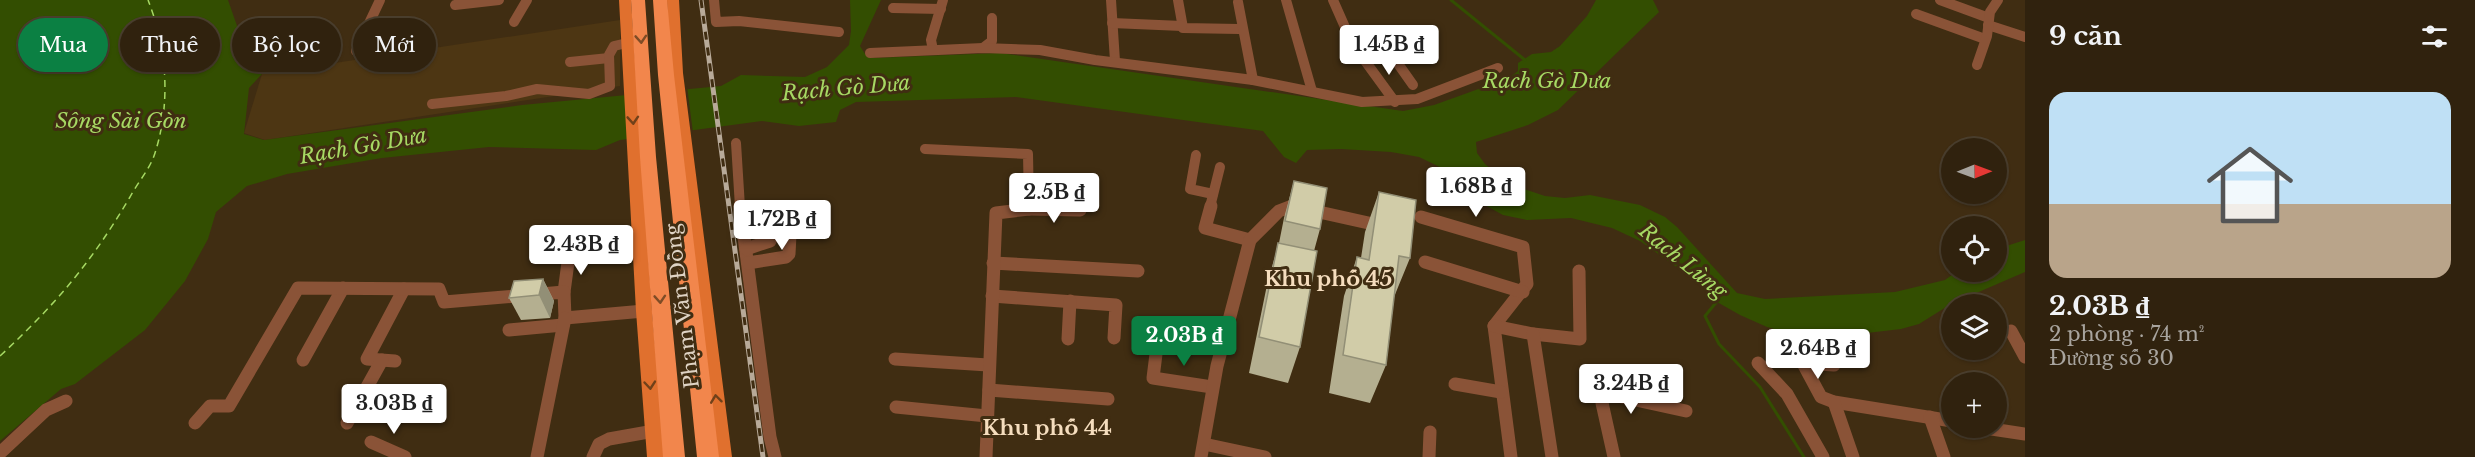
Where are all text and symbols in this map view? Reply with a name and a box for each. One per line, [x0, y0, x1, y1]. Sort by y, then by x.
chip: Mua [18, 18, 108, 72]
chip: Thuê [120, 18, 220, 72]
chip: Bộ lọc [232, 18, 341, 72]
chip: Mới [353, 18, 436, 72]
text: 9 căn [2049, 20, 2122, 52]
icon: filters [2418, 20, 2451, 53]
pin: 1.45B ₫ [1334, 25, 1444, 76]
text: 1.45B ₫ [1354, 32, 1424, 56]
one-way arrow [634, 35, 647, 44]
water label: Rạch Gò Dưa [1481, 68, 1612, 94]
water label: Rạch Gò Dưa [780, 69, 911, 107]
water label: Sông Sài Gòn [55, 108, 187, 134]
one-way arrow [627, 115, 640, 124]
water label: Rạch Gò Dưa [296, 122, 429, 170]
icon: home [2196, 131, 2304, 239]
north arrow [1941, 138, 2007, 204]
map controls [1941, 138, 2007, 438]
pin: 1.68B ₫ [1421, 167, 1531, 218]
pin: 2.5B ₫ [1005, 173, 1103, 224]
text: 1.68B ₫ [1440, 174, 1512, 198]
text: 2.5B ₫ [1023, 180, 1085, 204]
pin: 1.72B ₫ [727, 200, 837, 251]
text: 1.72B ₫ [748, 207, 816, 231]
button: locate [1941, 216, 2007, 282]
water label: Rạch Lùng [1633, 217, 1734, 305]
street label: Phạm Văn Đồng [660, 221, 704, 390]
pin: 2.43B ₫ [526, 225, 636, 276]
text: 2.43B ₫ [543, 232, 619, 256]
district label: Khu phố 45 [1264, 266, 1392, 292]
text: 2.03B ₫ [2049, 290, 2149, 322]
one-way arrow [654, 294, 667, 303]
button: layers [1941, 294, 2007, 360]
pin: 2.03B ₫ [1129, 316, 1239, 367]
text: 2 phòng · 74 m² [2049, 322, 2204, 346]
text: 2.03B ₫ [1145, 323, 1223, 347]
pin: 2.64B ₫ [1763, 329, 1873, 380]
text: 2.64B ₫ [1780, 336, 1856, 360]
text: Đường số 30 [2049, 346, 2174, 370]
pin: 3.24B ₫ [1576, 364, 1686, 415]
text: 3.24B ₫ [1593, 371, 1669, 395]
button: + [1941, 372, 2007, 438]
one-way arrow [643, 380, 656, 389]
pin: 3.03B ₫ [339, 384, 449, 435]
text: 3.03B ₫ [356, 391, 432, 415]
one-way arrow [710, 394, 722, 404]
district label: Khu phố 44 [982, 415, 1112, 441]

